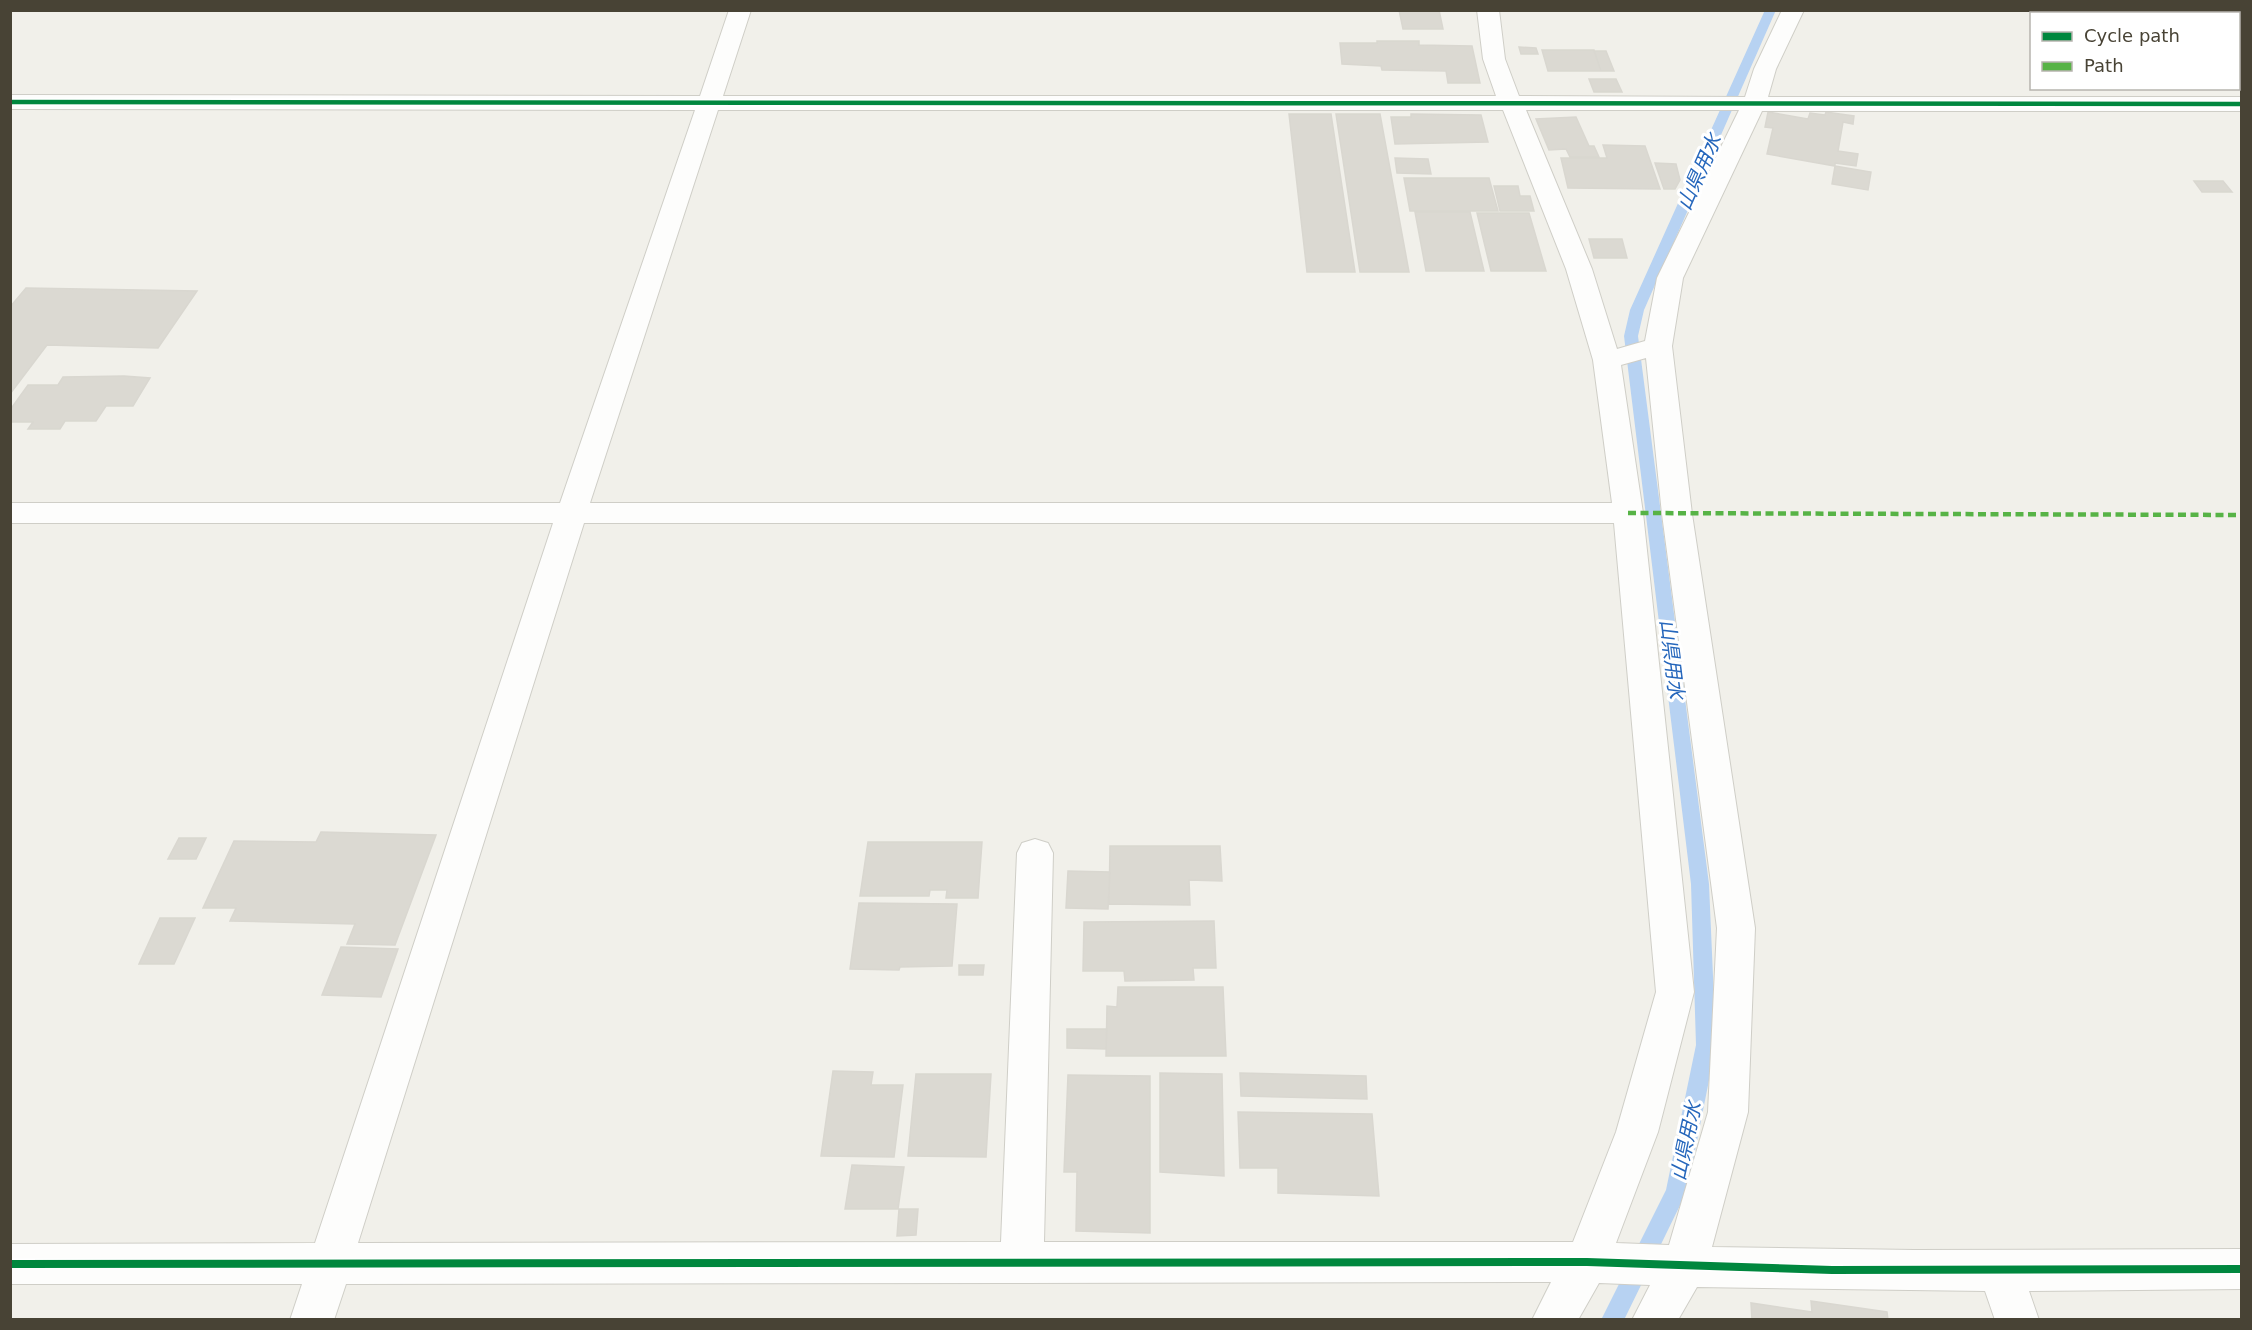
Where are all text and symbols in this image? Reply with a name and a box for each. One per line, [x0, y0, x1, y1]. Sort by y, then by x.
legend [2030, 12, 2240, 90]
text: Cycle path [2084, 25, 2180, 46]
text: Path [2084, 55, 2124, 76]
water label: 山県用水 [1672, 129, 1727, 213]
water label: 山県用水 [1655, 618, 1689, 702]
water label: 山県用水 [1666, 1097, 1706, 1183]

